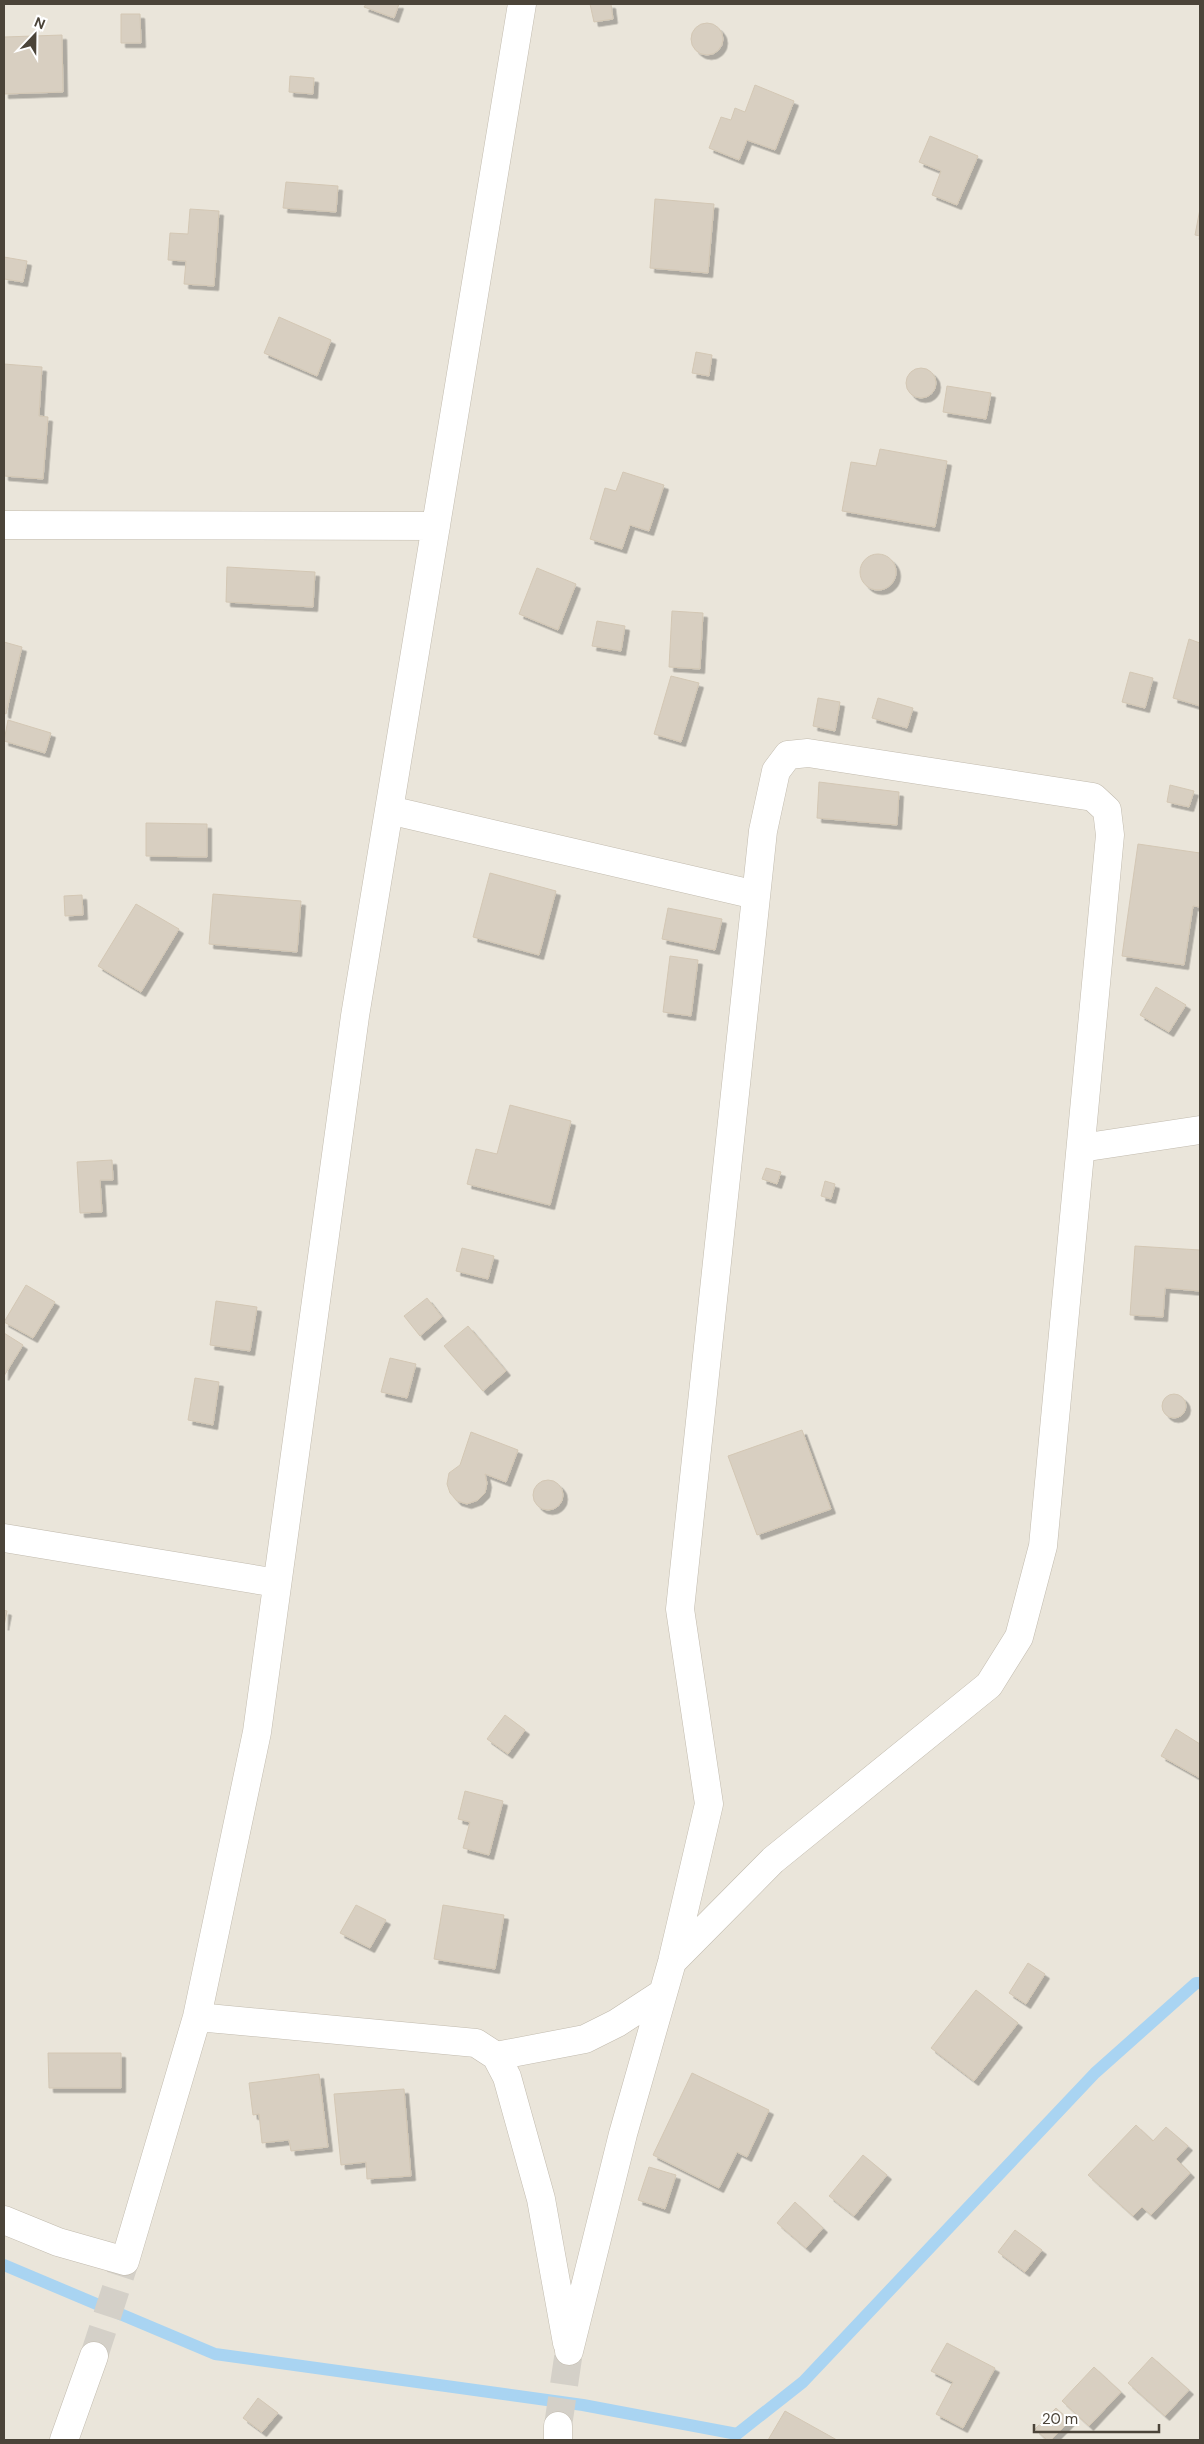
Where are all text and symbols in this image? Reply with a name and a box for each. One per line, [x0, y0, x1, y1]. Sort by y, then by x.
north arrow [10, 10, 60, 60]
text: N [32, 13, 48, 33]
scale bar [1034, 2402, 1159, 2434]
text: 20 m [1042, 2409, 1078, 2429]

